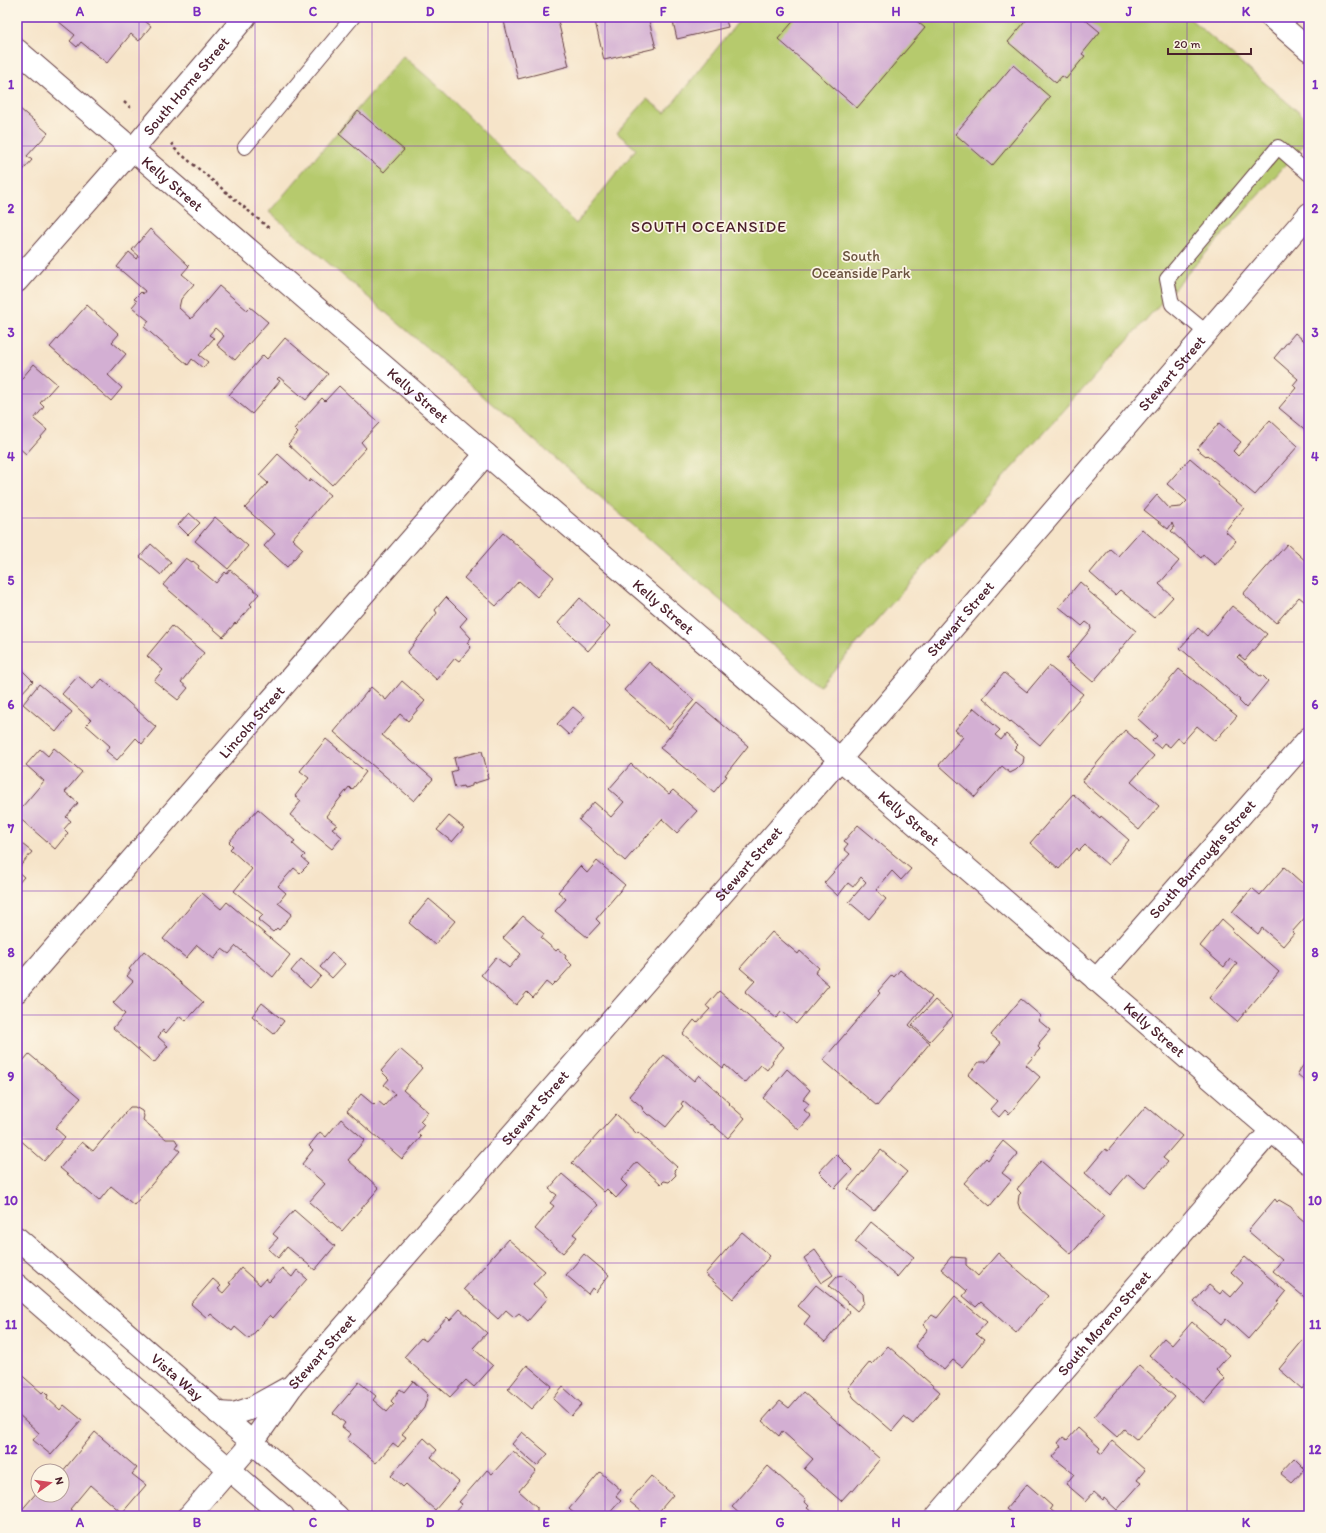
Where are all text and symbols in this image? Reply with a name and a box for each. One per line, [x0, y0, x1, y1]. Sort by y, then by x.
text: A [75, 4, 85, 19]
text: B [193, 4, 202, 19]
text: C [309, 4, 318, 19]
text: D [426, 4, 435, 19]
text: E [542, 4, 550, 19]
text: F [660, 4, 667, 19]
text: G [776, 4, 785, 19]
text: H [892, 4, 901, 19]
text: I [1011, 4, 1016, 19]
text: J [1125, 4, 1133, 19]
text: K [1242, 4, 1251, 19]
scale bar [1168, 30, 1251, 56]
street label: South Horne Street [139, 33, 233, 139]
text: 20 m [1174, 37, 1201, 51]
text: 1 [8, 77, 14, 92]
text: 1 [1312, 77, 1318, 92]
street label: Kelly Street [138, 152, 207, 215]
text: 2 [8, 201, 15, 216]
text: 2 [1312, 201, 1319, 216]
district label: SOUTH OCEANSIDE [631, 217, 787, 236]
park label: South Oceanside Park [811, 247, 911, 282]
text: 3 [7, 325, 15, 340]
text: 3 [1311, 325, 1319, 340]
street label: Stewart Street [1134, 332, 1209, 415]
street label: Kelly Street [383, 364, 452, 427]
text: 4 [7, 449, 15, 464]
text: 4 [1311, 449, 1319, 464]
text: 5 [8, 573, 15, 588]
text: 5 [1312, 573, 1319, 588]
street label: Kelly Street [629, 575, 698, 638]
street label: Stewart Street [923, 577, 998, 660]
street label: Lincoln Street [215, 682, 289, 762]
text: 6 [8, 697, 15, 712]
text: 6 [1312, 697, 1319, 712]
street label: Kelly Street [874, 787, 943, 850]
street label: South Burroughs Street [1145, 796, 1260, 922]
text: 7 [7, 821, 15, 836]
text: 7 [1311, 821, 1319, 836]
street label: Stewart Street [711, 822, 786, 905]
text: 8 [7, 945, 15, 960]
text: 8 [1311, 945, 1319, 960]
street label: Kelly Street [1120, 998, 1189, 1061]
street label: Stewart Street [497, 1066, 573, 1149]
text: 9 [8, 1069, 15, 1084]
text: 9 [1312, 1069, 1319, 1084]
text: 10 [4, 1193, 18, 1208]
text: 10 [1308, 1193, 1322, 1208]
street label: South Moreno Street [1054, 1267, 1155, 1380]
street label: Stewart Street [284, 1310, 360, 1393]
text: 11 [5, 1317, 17, 1332]
text: 11 [1309, 1317, 1321, 1332]
street label: Vista Way [147, 1349, 207, 1405]
text: 12 [5, 1442, 18, 1457]
text: 12 [1309, 1442, 1322, 1457]
north arrow [30, 1463, 70, 1503]
text: N [52, 1476, 66, 1486]
text: A [75, 1515, 85, 1530]
text: B [193, 1515, 202, 1530]
text: C [309, 1515, 318, 1530]
text: D [426, 1515, 435, 1530]
text: E [542, 1515, 550, 1530]
text: F [660, 1515, 667, 1530]
text: G [776, 1515, 785, 1530]
text: H [892, 1515, 901, 1530]
text: I [1011, 1515, 1016, 1530]
text: J [1125, 1515, 1133, 1530]
text: K [1242, 1515, 1251, 1530]

